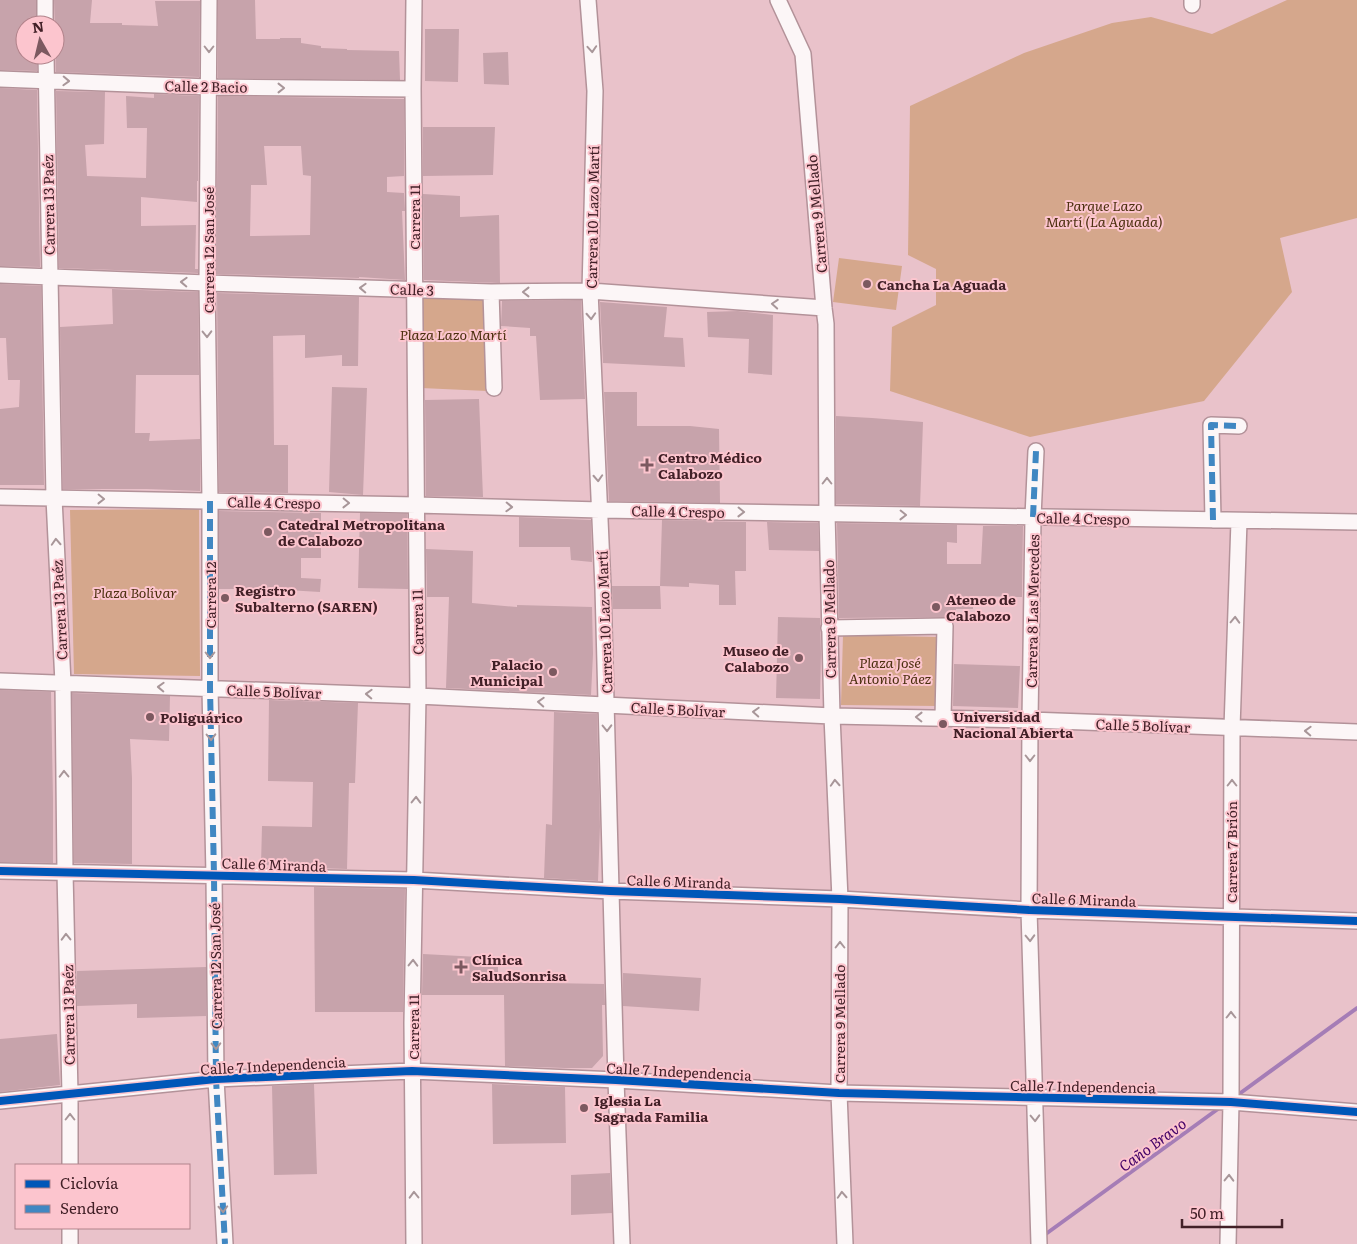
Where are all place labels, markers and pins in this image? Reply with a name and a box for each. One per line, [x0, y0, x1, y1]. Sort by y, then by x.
place label: Cancha La Aguada [877, 274, 1007, 294]
marker: Cancha La Aguada [861, 278, 873, 290]
place label: Centro Médico Calabozo [658, 447, 762, 483]
marker: Centro Médico Calabozo [640, 458, 654, 472]
place label: Catedral Metropolitana de Calabozo [278, 514, 446, 550]
marker: Catedral Metropolitana de Calabozo [262, 526, 274, 538]
place label: Registro Subalterno (SAREN) [235, 580, 378, 616]
place label: Ateneo de Calabozo [946, 589, 1016, 625]
marker: Registro Subalterno (SAREN) [219, 592, 231, 604]
marker: Ateneo de Calabozo [930, 601, 942, 613]
place label: Museo de Calabozo [723, 640, 789, 676]
marker: Museo de Calabozo [793, 652, 805, 664]
place label: Palacio Municipal [470, 654, 543, 690]
marker: Palacio Municipal [547, 666, 559, 678]
place label: Universidad Nacional Abierta [953, 706, 1074, 742]
place label: Poliguárico [160, 707, 243, 727]
marker: Poliguárico [144, 711, 156, 723]
marker: Universidad Nacional Abierta [937, 718, 949, 730]
place label: Clínica SaludSonrisa [472, 949, 568, 985]
marker: Clínica SaludSonrisa [454, 960, 468, 974]
place label: Iglesia La Sagrada Familia [594, 1090, 709, 1126]
marker: Iglesia La Sagrada Familia [578, 1102, 590, 1114]

